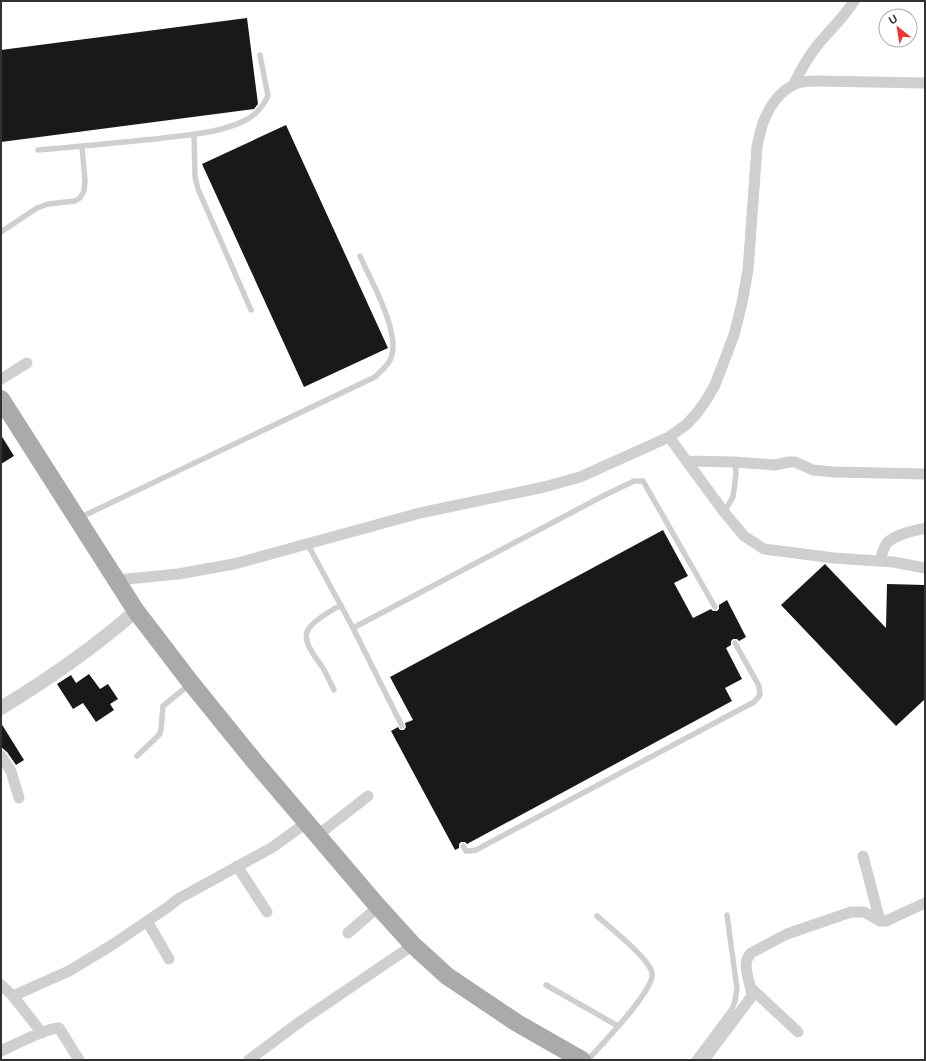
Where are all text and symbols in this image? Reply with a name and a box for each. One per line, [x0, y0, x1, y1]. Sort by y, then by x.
north arrow [878, 8, 918, 48]
text: U [887, 12, 899, 27]

